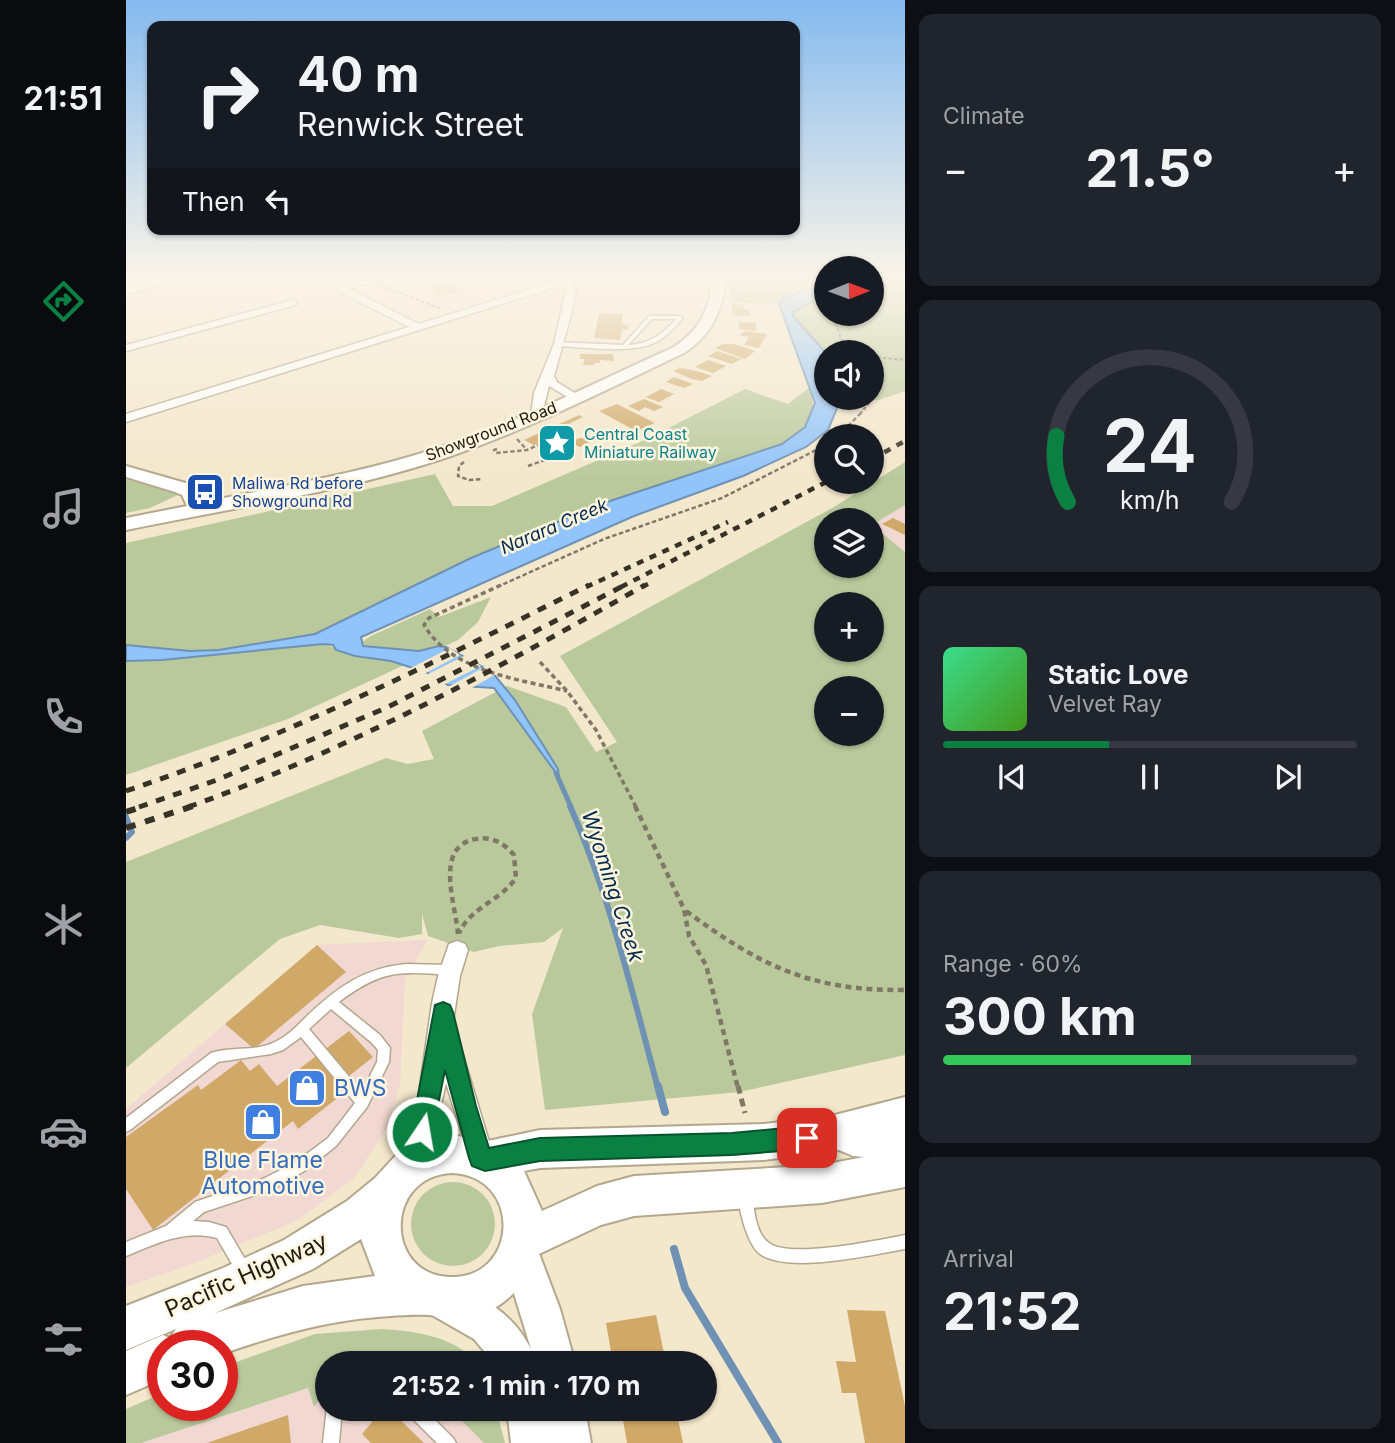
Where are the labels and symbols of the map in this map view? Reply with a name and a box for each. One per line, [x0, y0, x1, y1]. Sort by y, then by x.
north arrow [814, 256, 884, 326]
street label: Showground Road [423, 397, 559, 465]
place icon: Central Coast Miniature Railway [536, 422, 578, 464]
place label: Central Coast Miniature Railway [584, 424, 717, 462]
bus stop icon: Maliwa Rd before Showground Rd [184, 471, 226, 513]
place label: Maliwa Rd before Showground Rd [232, 473, 363, 511]
water label: Narara Creek [497, 493, 612, 558]
water label: Wyoming Creek [577, 807, 649, 965]
shop icon: BWS [286, 1067, 328, 1109]
place label: BWS [334, 1074, 386, 1102]
position arrow [385, 1095, 459, 1169]
shop icon: Blue Flame Automotive [242, 1101, 284, 1143]
pin [777, 1108, 837, 1168]
place label: Blue Flame Automotive [201, 1146, 325, 1200]
street label: Pacific Highway [161, 1227, 332, 1323]
speed limit sign: 30 [147, 1330, 238, 1421]

